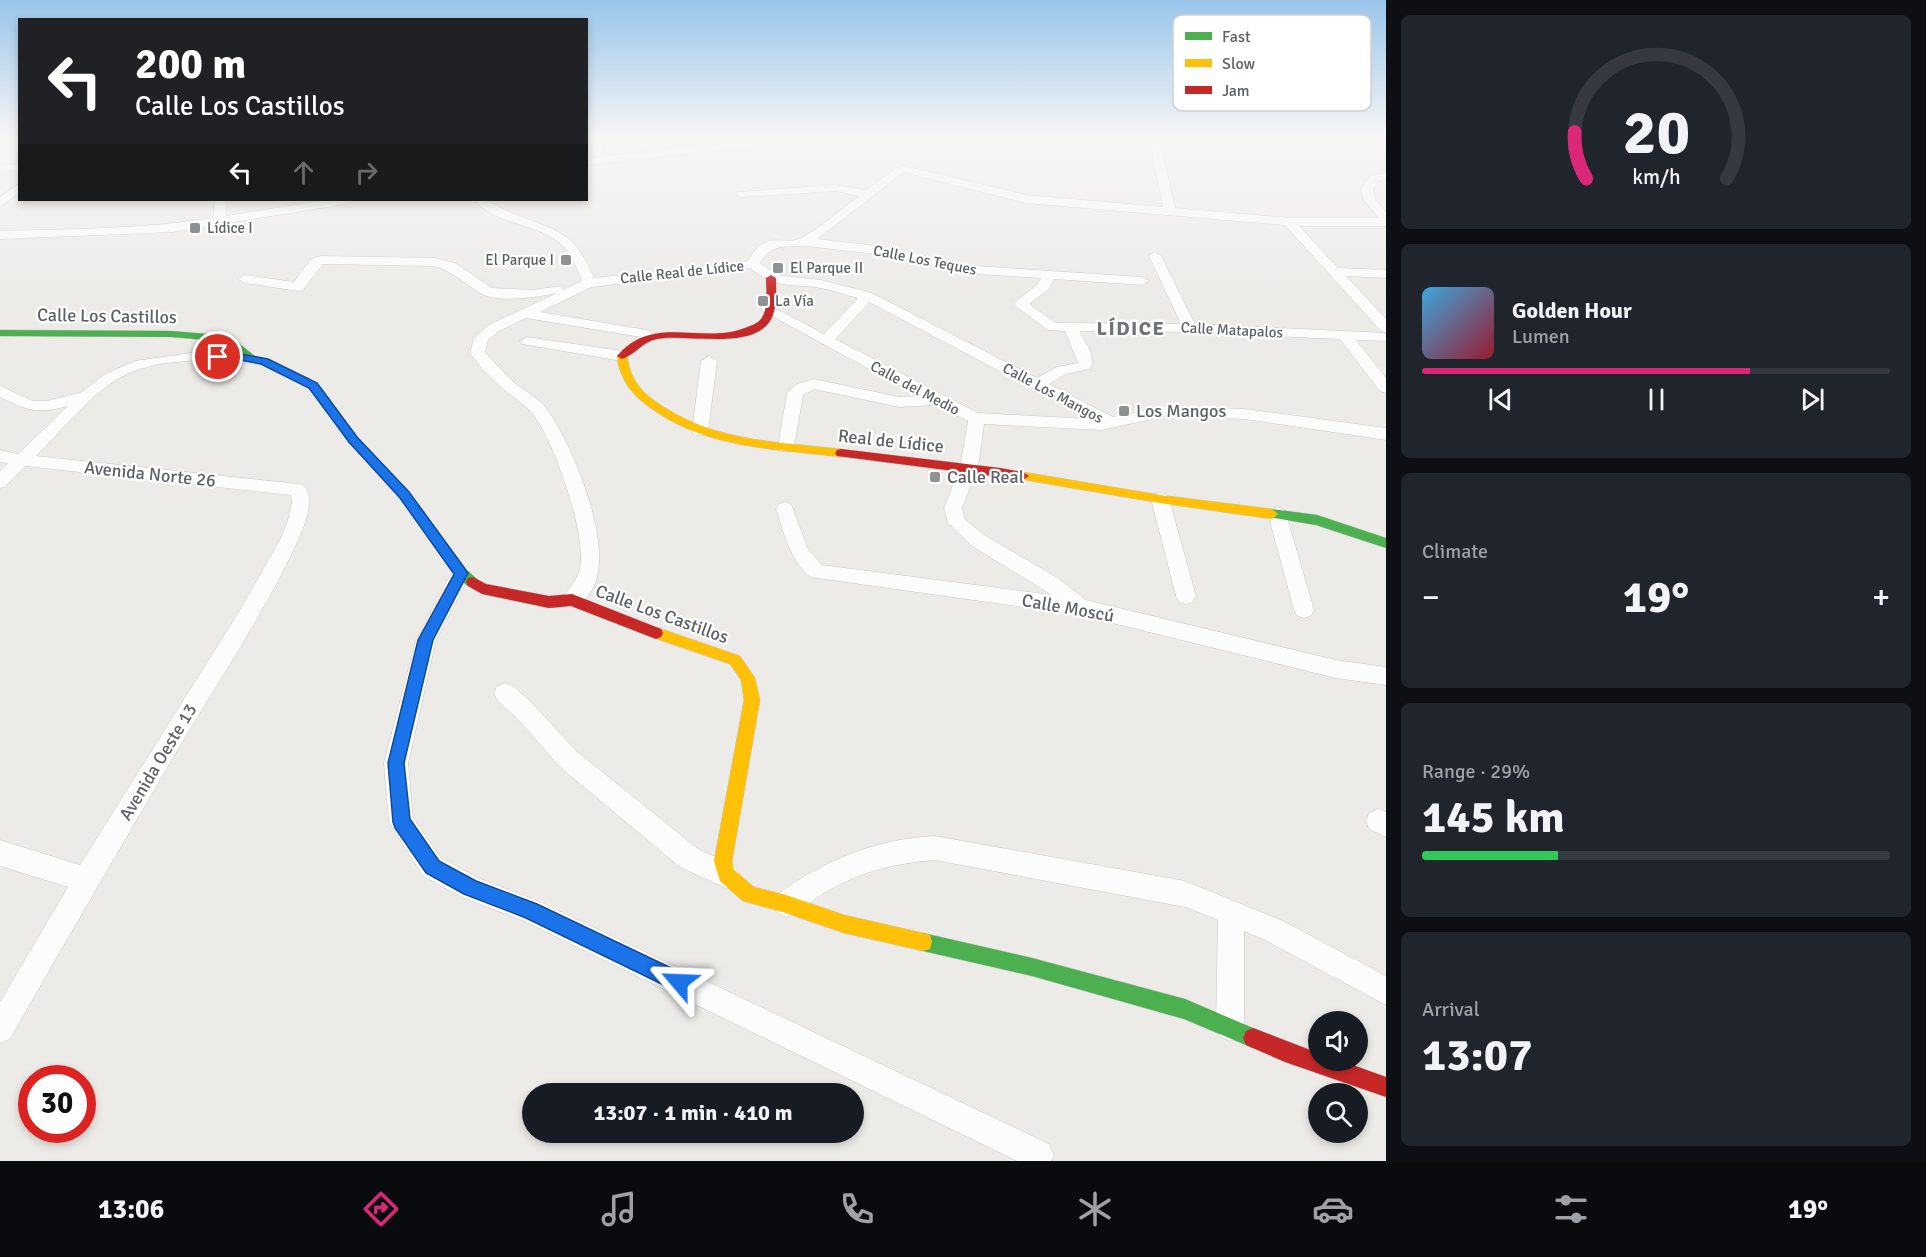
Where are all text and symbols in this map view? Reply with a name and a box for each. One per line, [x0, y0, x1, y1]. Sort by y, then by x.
legend [1173, 15, 1371, 111]
text: Fast [1222, 27, 1251, 47]
text: 200 m [135, 39, 246, 90]
icon: left [36, 42, 114, 120]
text: Slow [1222, 54, 1256, 74]
text: Jam [1222, 81, 1250, 101]
text: Calle Los Castillos [135, 90, 345, 123]
text: 20 [1622, 94, 1690, 171]
icon: left [224, 156, 257, 189]
icon: ahead [287, 156, 320, 189]
icon: right [350, 156, 383, 189]
text: km/h [1632, 164, 1680, 190]
place label: Lídice I [207, 219, 253, 237]
marker: Lídice I [188, 221, 202, 235]
street label: Calle Los Teques [872, 241, 979, 279]
place label: El Parque I [485, 251, 554, 269]
marker: El Parque I [559, 253, 573, 267]
street label: Calle Real de Lídice [619, 257, 745, 287]
place label: El Parque II [790, 259, 863, 277]
marker: El Parque II [771, 261, 785, 275]
place label: La Vía [775, 292, 814, 310]
marker: La Vía [756, 294, 770, 308]
text: Golden Hour [1512, 297, 1632, 324]
street label: Calle Los Castillos [37, 304, 177, 328]
district label: LÍDICE [1096, 316, 1166, 341]
street label: Calle Matapalos [1180, 318, 1284, 342]
text: Lumen [1512, 324, 1570, 349]
pin [192, 331, 243, 382]
icon: arrive [201, 340, 234, 373]
street label: Calle del Medio [867, 357, 963, 419]
street label: Calle Los Mangos [1000, 359, 1107, 427]
icon: previous [1484, 383, 1517, 416]
icon: pause [1640, 383, 1673, 416]
icon: next [1796, 383, 1829, 416]
place label: Los Mangos [1136, 400, 1226, 422]
marker: Los Mangos [1117, 404, 1131, 418]
street label: Real de Lídice [837, 425, 945, 457]
street label: Avenida Norte 26 [83, 456, 217, 492]
place label: Calle Real [947, 466, 1024, 488]
marker: Calle Real [928, 470, 942, 484]
text: Climate [1422, 539, 1488, 564]
text: 19° [1623, 570, 1689, 625]
text: − [1422, 577, 1440, 618]
text: + [1872, 577, 1890, 618]
street label: Calle Los Castillos [593, 580, 731, 648]
street label: Calle Moscú [1020, 589, 1116, 627]
street label: Avenida Oeste 13 [115, 700, 201, 824]
text: Range · 29% [1422, 759, 1530, 784]
text: 145 km [1422, 790, 1565, 845]
position arrow [647, 950, 711, 1014]
text: Arrival [1422, 997, 1480, 1022]
map controls [1308, 1011, 1368, 1143]
button: sound [1308, 1011, 1368, 1071]
text: 13:07 [1422, 1028, 1532, 1083]
speed limit sign: 30 [18, 1065, 96, 1143]
button: search [1308, 1083, 1368, 1143]
text: 13:07 · 1 min · 410 m [593, 1099, 793, 1126]
icon: directions [360, 1188, 402, 1230]
icon: music [598, 1188, 640, 1230]
icon: phone [836, 1188, 878, 1230]
icon: climate [1074, 1188, 1116, 1230]
icon: car [1312, 1188, 1354, 1230]
icon: filters [1550, 1188, 1592, 1230]
text: 13:06 [98, 1193, 164, 1226]
text: 19° [1788, 1193, 1828, 1226]

